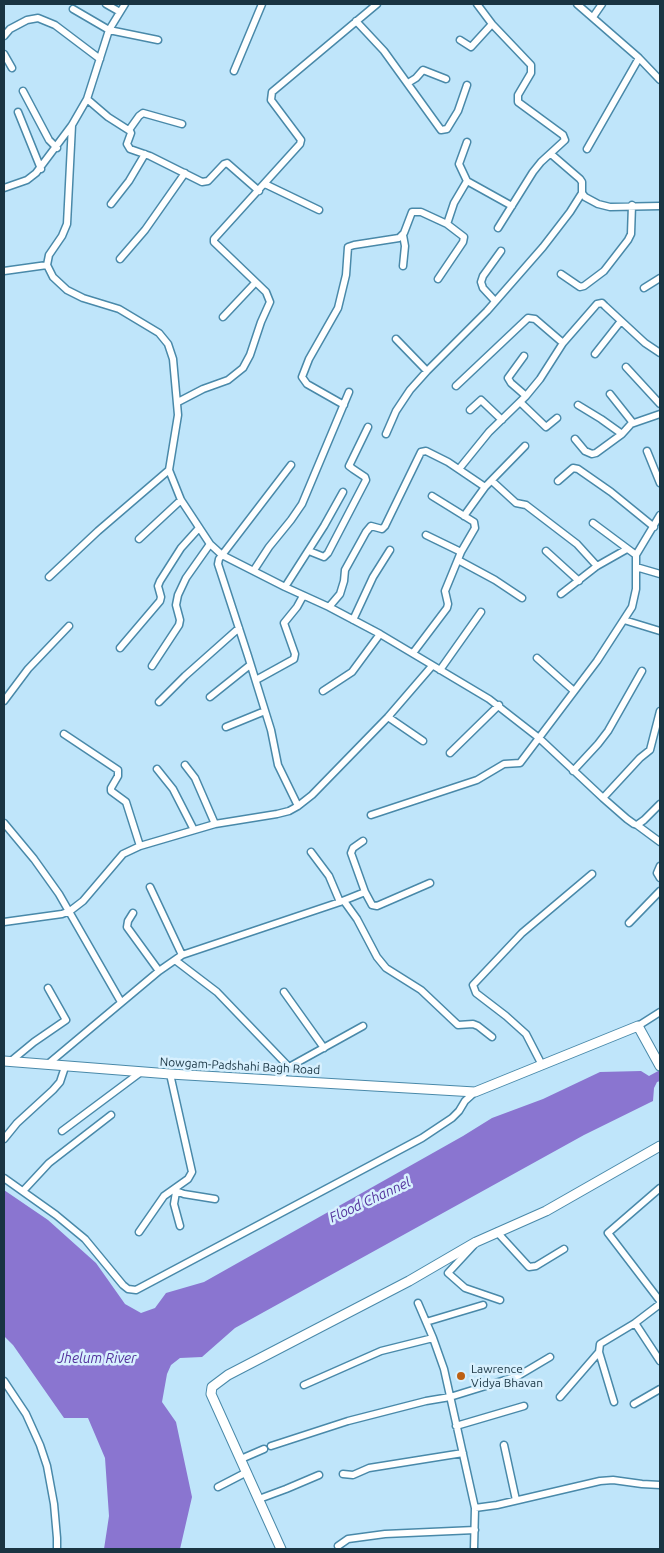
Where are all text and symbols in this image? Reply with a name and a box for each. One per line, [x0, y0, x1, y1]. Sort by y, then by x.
street label: Nowgam-Padshahi Bagh Road [159, 1055, 321, 1077]
water label: Flood Channel [327, 1174, 413, 1226]
water label: Jhelum River [58, 1350, 136, 1366]
place label: Lawrence Vidya Bhavan [471, 1362, 543, 1390]
marker: Lawrence Vidya Bhavan [455, 1370, 467, 1382]

